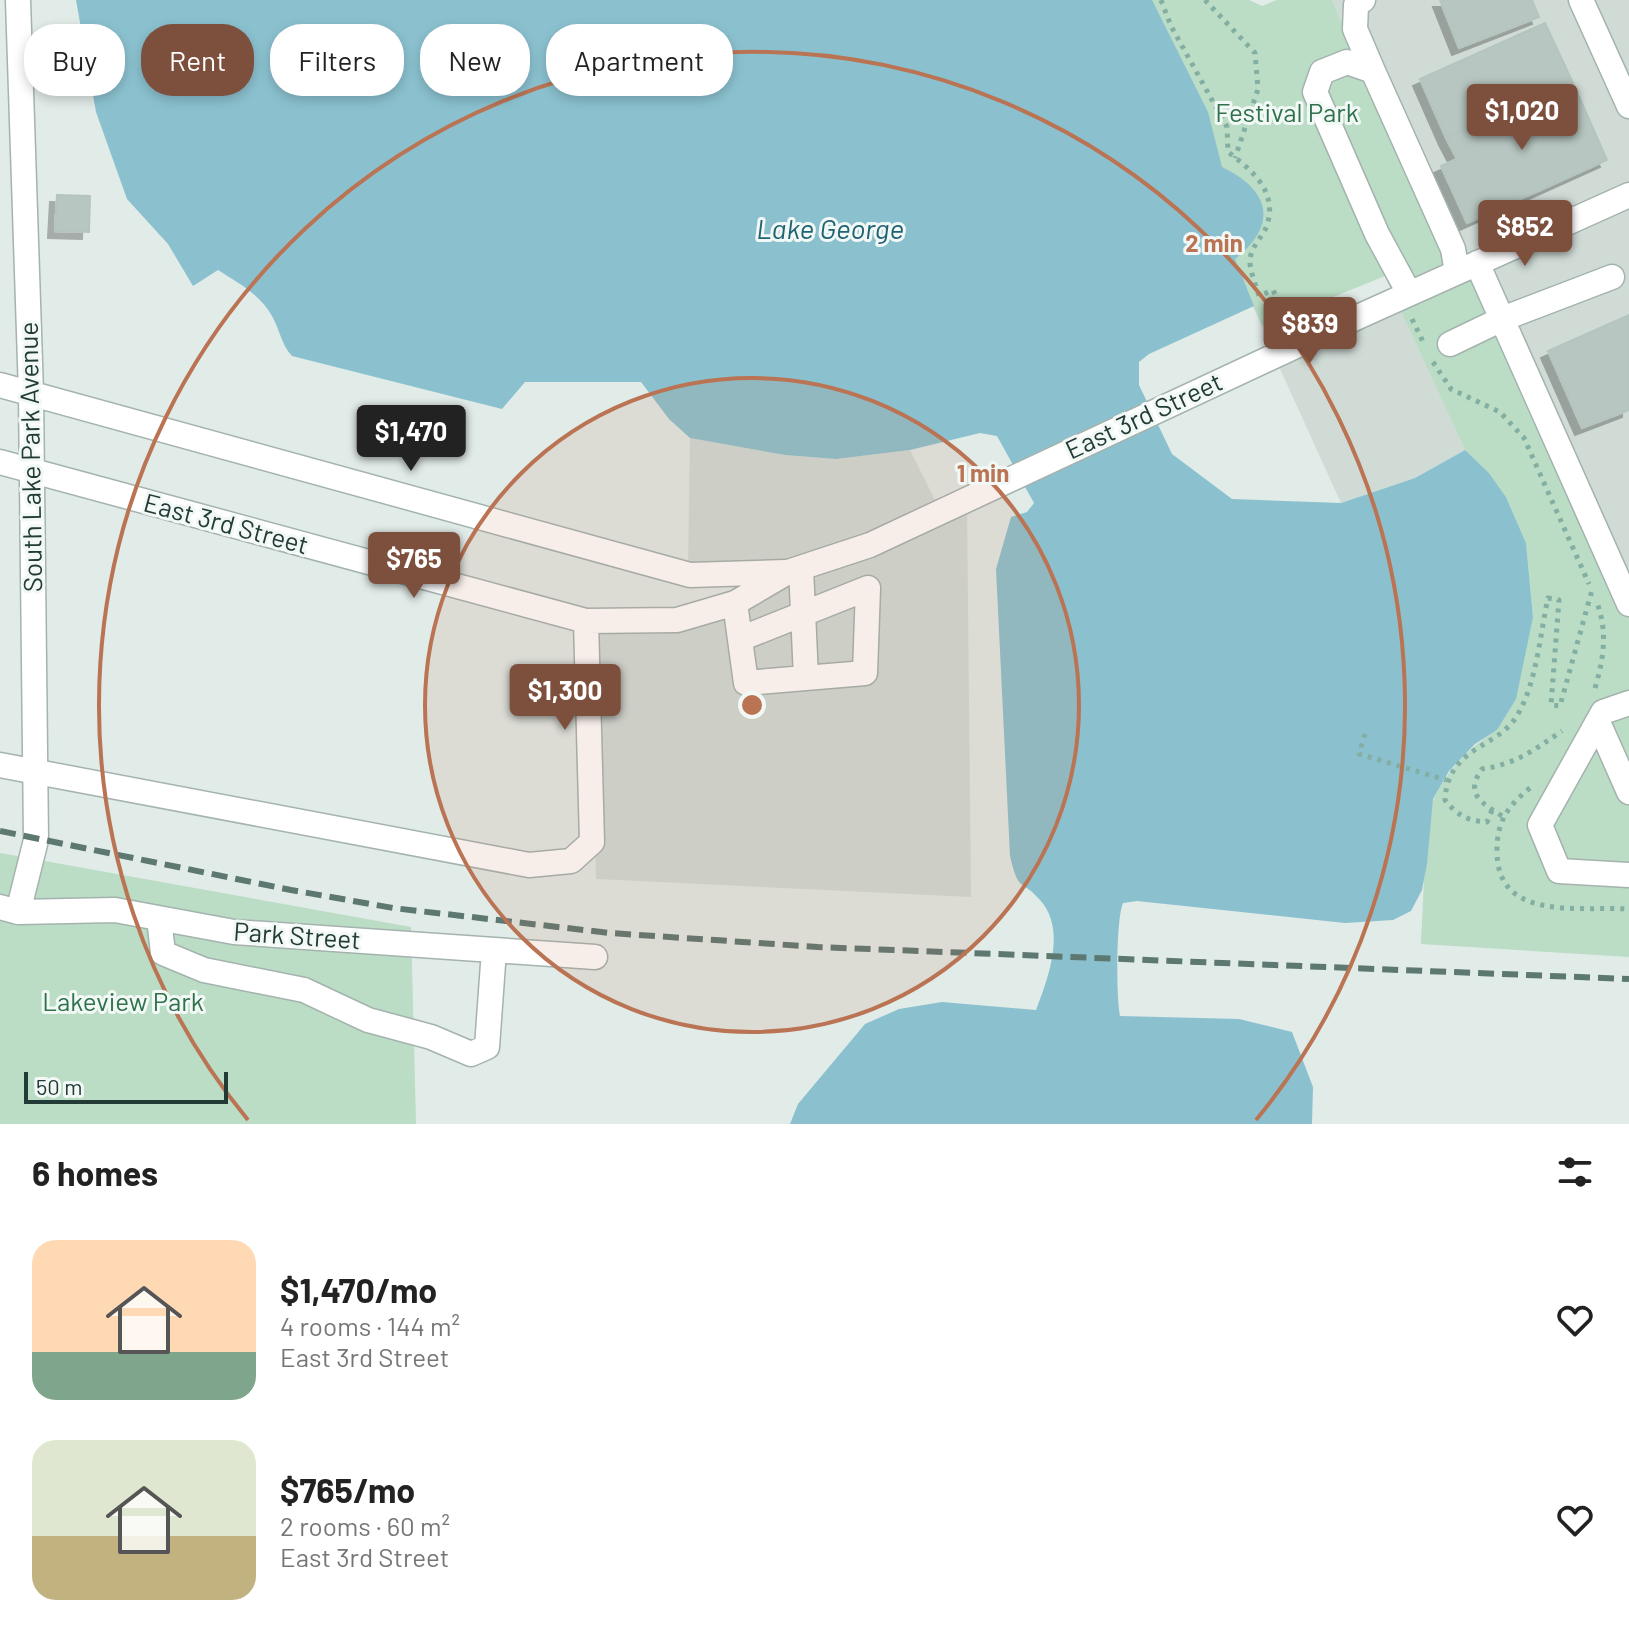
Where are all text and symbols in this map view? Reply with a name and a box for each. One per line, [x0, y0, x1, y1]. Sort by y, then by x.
chip: Buy [24, 24, 125, 96]
chip: Rent [141, 24, 254, 96]
chip: Filters [270, 24, 404, 96]
chip: New [420, 24, 530, 96]
chip: Apartment [546, 24, 733, 96]
pin: $1,020 [1457, 84, 1587, 152]
text: $1,020 [1485, 94, 1559, 125]
park label: Festival Park [1215, 96, 1359, 127]
pin: $852 [1478, 200, 1572, 268]
text: $852 [1496, 210, 1554, 241]
water label: Lake George [756, 211, 904, 245]
text: 2 min [1185, 228, 1243, 257]
pin: $839 [1263, 297, 1357, 365]
text: $839 [1282, 307, 1338, 338]
street label: South Lake Park Avenue [12, 322, 47, 593]
street label: East 3rd Street [1060, 365, 1227, 464]
pin: $1,470 [346, 405, 476, 473]
text: $1,470 [375, 415, 447, 446]
text: 1 min [957, 458, 1009, 487]
street label: East 3rd Street [141, 486, 312, 559]
pin: $765 [367, 532, 461, 600]
text: $765 [386, 542, 442, 573]
pin: $1,300 [500, 664, 630, 732]
text: $1,300 [528, 674, 602, 705]
centre of rings [738, 691, 766, 719]
street label: Park Street [233, 915, 362, 954]
park label: Lakeview Park [42, 985, 204, 1016]
scale bar [24, 1068, 228, 1104]
text: 50 m [36, 1073, 82, 1099]
icon: filters [1553, 1150, 1597, 1194]
text: 6 homes [32, 1152, 158, 1193]
text: $1,470/mo [280, 1269, 437, 1310]
icon: home [96, 1272, 192, 1368]
icon: heart [1553, 1298, 1597, 1342]
text: 4 rooms · 144 m² [280, 1310, 460, 1341]
text: East 3rd Street [280, 1341, 449, 1372]
text: $765/mo [280, 1469, 415, 1510]
icon: home [96, 1472, 192, 1568]
icon: heart [1553, 1498, 1597, 1542]
text: 2 rooms · 60 m² [280, 1510, 450, 1541]
text: East 3rd Street [280, 1541, 449, 1572]

